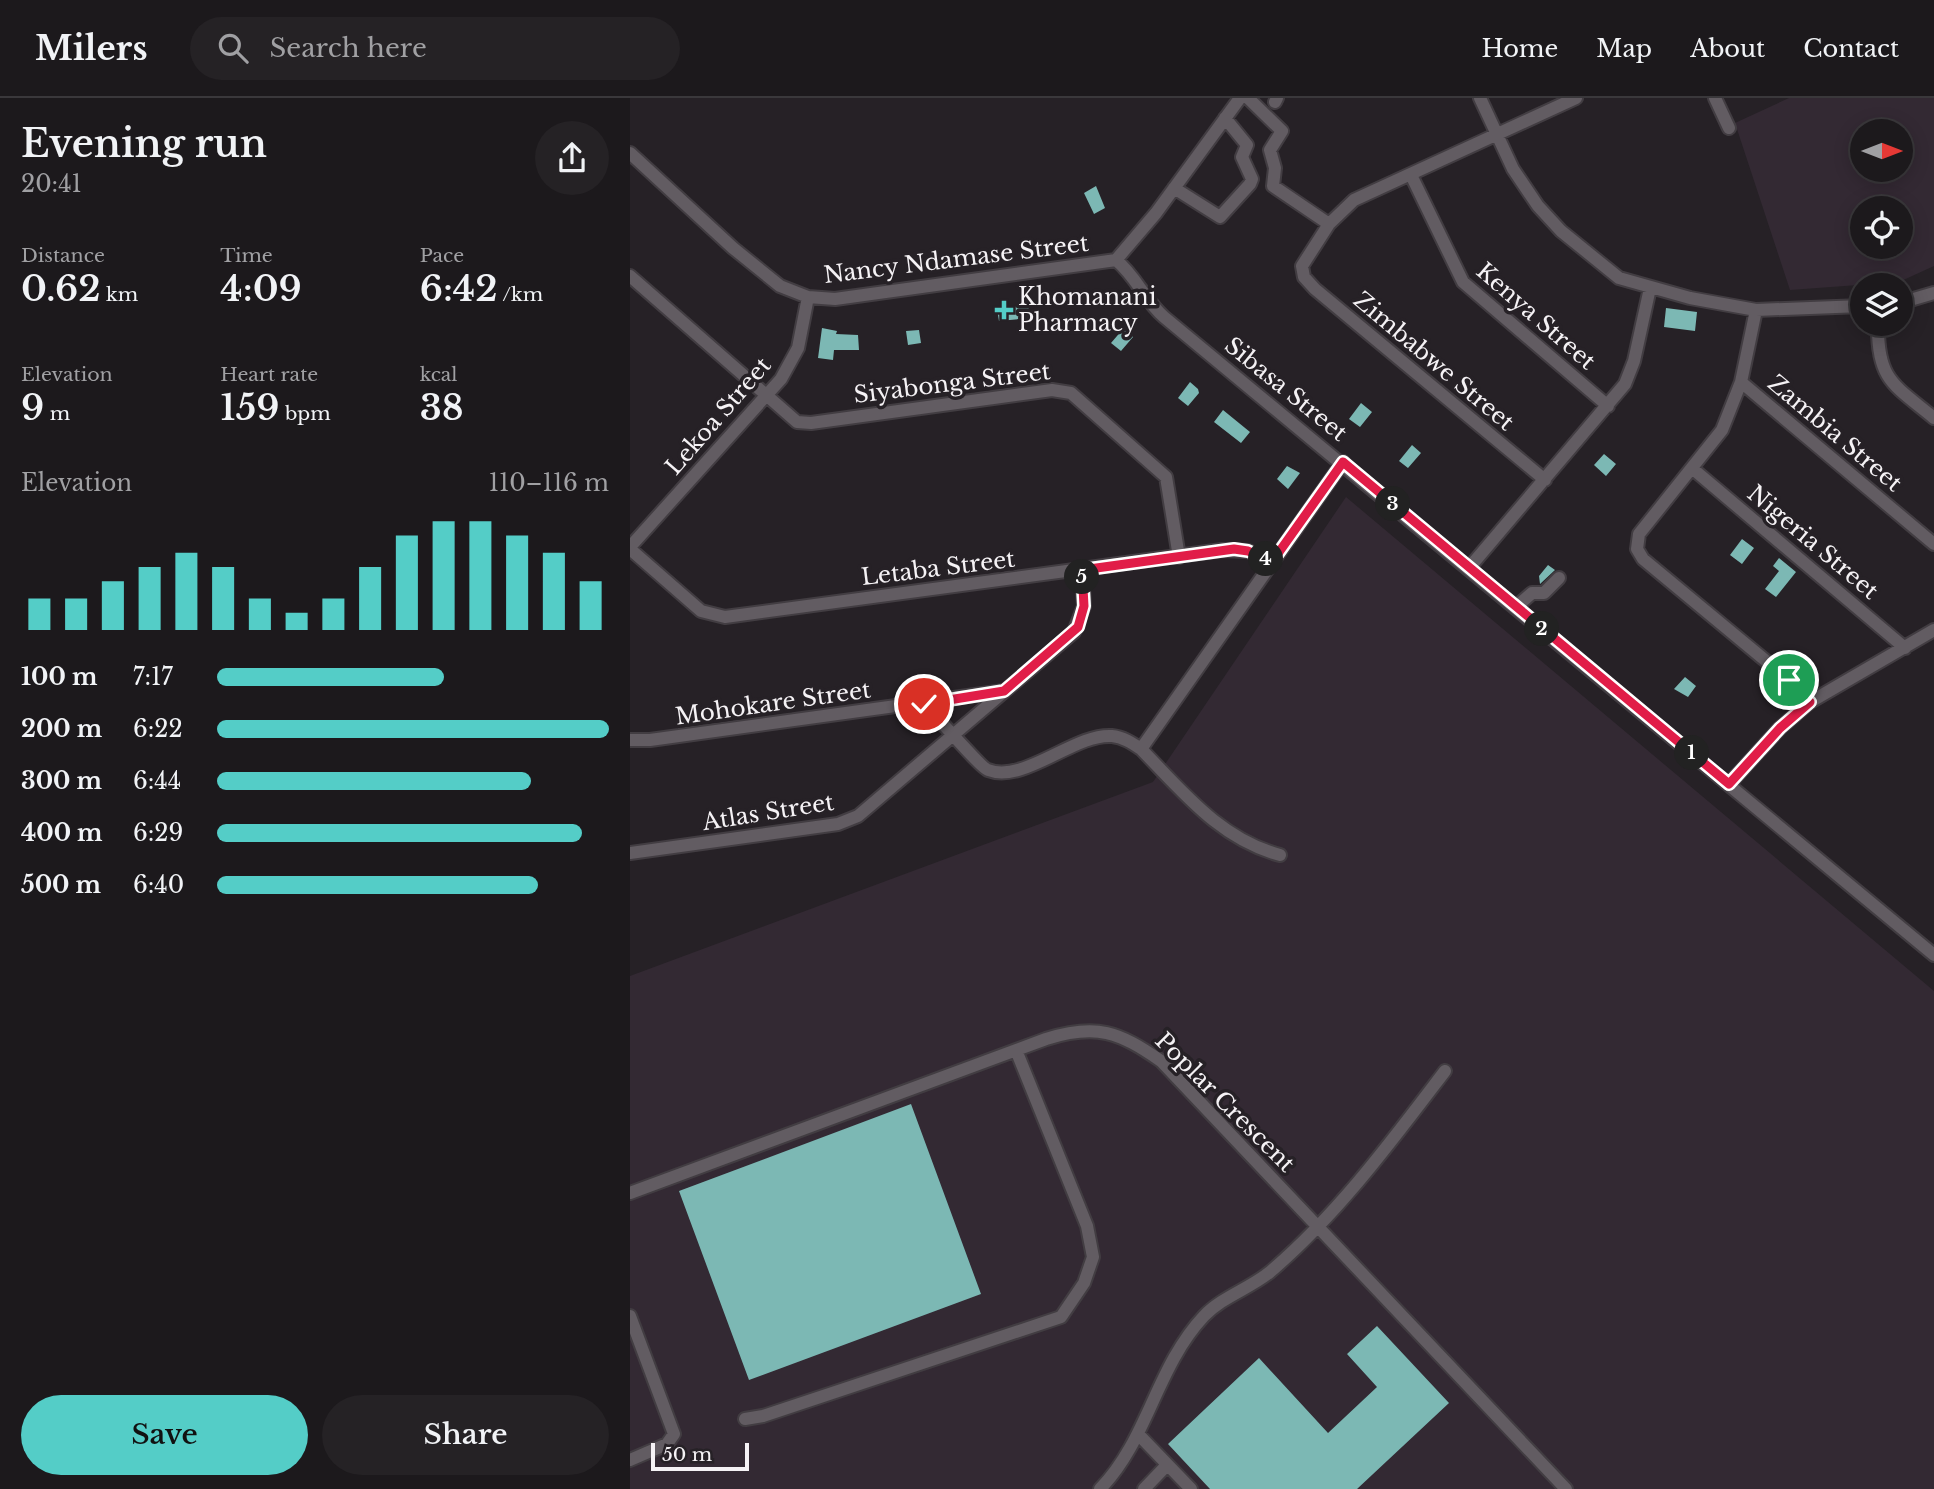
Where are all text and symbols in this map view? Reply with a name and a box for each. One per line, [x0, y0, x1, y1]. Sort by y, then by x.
search box [190, 17, 680, 80]
text: Milers [35, 28, 148, 69]
icon: search [214, 29, 252, 67]
text: Search here [270, 32, 427, 64]
text: Home [1482, 34, 1558, 63]
text: Map [1596, 34, 1652, 63]
text: About [1690, 34, 1765, 63]
text: Contact [1803, 34, 1899, 63]
north arrow [1850, 119, 1913, 182]
map controls [1850, 119, 1913, 336]
text: Evening run [21, 120, 267, 167]
button: share [535, 121, 609, 195]
text: 20:41 [21, 170, 82, 198]
button: locate [1850, 196, 1913, 259]
street label: Nancy Ndamase Street [822, 229, 1090, 289]
text: Distance [21, 244, 105, 267]
text: Time [220, 244, 273, 267]
text: Pace [420, 244, 464, 267]
street label: Kenya Street [1471, 257, 1602, 376]
text: 0.62 [21, 267, 101, 310]
text: 4:09 [220, 267, 302, 310]
text: 6:42 [420, 267, 498, 310]
button: layers [1850, 273, 1913, 336]
text: km [101, 283, 138, 306]
text: /km [498, 283, 543, 306]
place label: Khomanani Pharmacy [1018, 283, 1157, 337]
street label: Zimbabwe Street [1348, 286, 1520, 436]
marker: Khomanani Pharmacy [996, 302, 1012, 318]
street label: Sibasa Street [1219, 331, 1353, 447]
street label: Lekoa Street [659, 351, 777, 480]
street label: Siyabonga Street [852, 357, 1052, 409]
text: Elevation [21, 363, 113, 386]
text: Heart rate [220, 363, 318, 386]
text: kcal [420, 363, 458, 386]
street label: Zambia Street [1762, 369, 1908, 497]
text: 9 [21, 386, 44, 429]
text: 159 [220, 386, 279, 429]
text: 38 [420, 386, 464, 429]
text: m [44, 402, 70, 425]
text: bpm [279, 402, 331, 425]
text: Elevation [21, 469, 132, 497]
text: 110–116 m [489, 469, 609, 497]
street label: Nigeria Street [1742, 479, 1884, 605]
pin: 3 [1376, 486, 1410, 522]
text: 3 [1386, 492, 1399, 515]
pin: 4 [1248, 542, 1284, 576]
street label: Letaba Street [860, 545, 1017, 591]
text: 4 [1259, 547, 1272, 570]
pin: 5 [1064, 560, 1100, 594]
text: 5 [1076, 565, 1087, 588]
pin: 2 [1524, 612, 1560, 646]
text: 2 [1535, 617, 1548, 640]
pin [1759, 650, 1819, 710]
icon: arrive [1770, 661, 1808, 699]
text: 100 m [21, 663, 97, 691]
text: 7:17 [133, 663, 173, 691]
pin [894, 674, 954, 734]
street label: Mohokare Street [674, 675, 873, 731]
icon: check [905, 685, 943, 723]
text: 200 m [21, 715, 102, 743]
text: 6:22 [133, 715, 183, 743]
pin: 1 [1674, 736, 1710, 770]
text: 1 [1687, 741, 1696, 764]
text: 300 m [21, 767, 102, 795]
text: 6:44 [133, 767, 181, 795]
street label: Atlas Street [699, 788, 836, 836]
text: 400 m [21, 819, 103, 847]
text: 6:29 [133, 819, 183, 847]
text: 500 m [21, 871, 101, 899]
text: 6:40 [133, 871, 184, 899]
street label: Poplar Crescent [1149, 1026, 1301, 1178]
button: Save [21, 1395, 308, 1475]
button: Share [322, 1395, 609, 1475]
scale bar [651, 1440, 749, 1472]
text: 50 m [662, 1443, 712, 1466]

